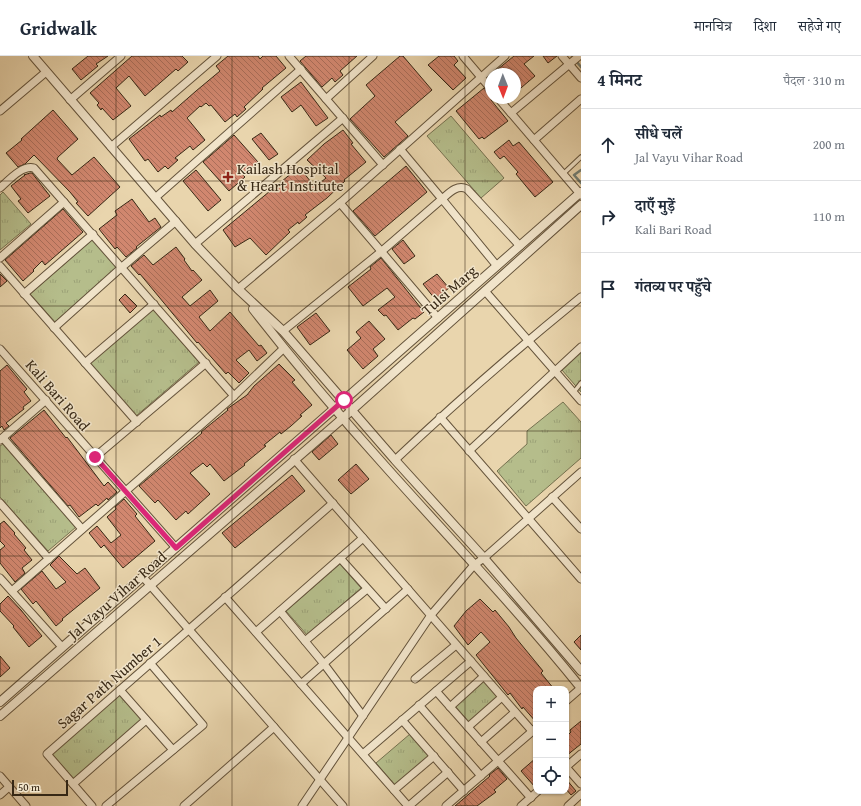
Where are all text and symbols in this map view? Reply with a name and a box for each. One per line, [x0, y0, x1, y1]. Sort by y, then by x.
text: Gridwalk [20, 14, 97, 42]
text: मानचित्र [694, 16, 732, 36]
text: दिशा [754, 16, 776, 36]
text: सहेजे गए [798, 16, 841, 36]
text: 4 मिनट [597, 67, 642, 92]
north arrow [485, 68, 521, 104]
text: पैदल · 310 m [784, 71, 845, 90]
text: सीधे चलें [635, 123, 682, 144]
icon: ahead [597, 134, 619, 156]
text: 200 m [813, 135, 845, 154]
text: Jal Vayu Vihar Road [635, 148, 743, 167]
place label: Kailash Hospital & Heart Institute [237, 158, 344, 196]
marker: Kailash Hospital & Heart Institute [222, 171, 234, 183]
text: दाएँ मुड़ें [635, 195, 675, 216]
icon: right [597, 206, 619, 228]
text: 110 m [813, 207, 845, 226]
text: Kali Bari Road [635, 220, 712, 239]
street label: Tulsi Marg [417, 260, 482, 320]
text: गंतव्य पर पहुँचे [635, 276, 711, 297]
icon: arrive [597, 278, 619, 300]
street label: Kali Bari Road [21, 355, 95, 435]
route start [335, 391, 353, 409]
route end [86, 448, 104, 466]
street label: Jal Vayu Vihar Road [62, 546, 171, 645]
street label: Sagar Path Number 1 [52, 631, 166, 733]
map controls [533, 686, 569, 794]
button: + [533, 686, 569, 722]
button: − [533, 722, 569, 758]
button: locate [533, 758, 569, 794]
scale bar [12, 778, 68, 797]
text: 50 m [18, 779, 40, 795]

